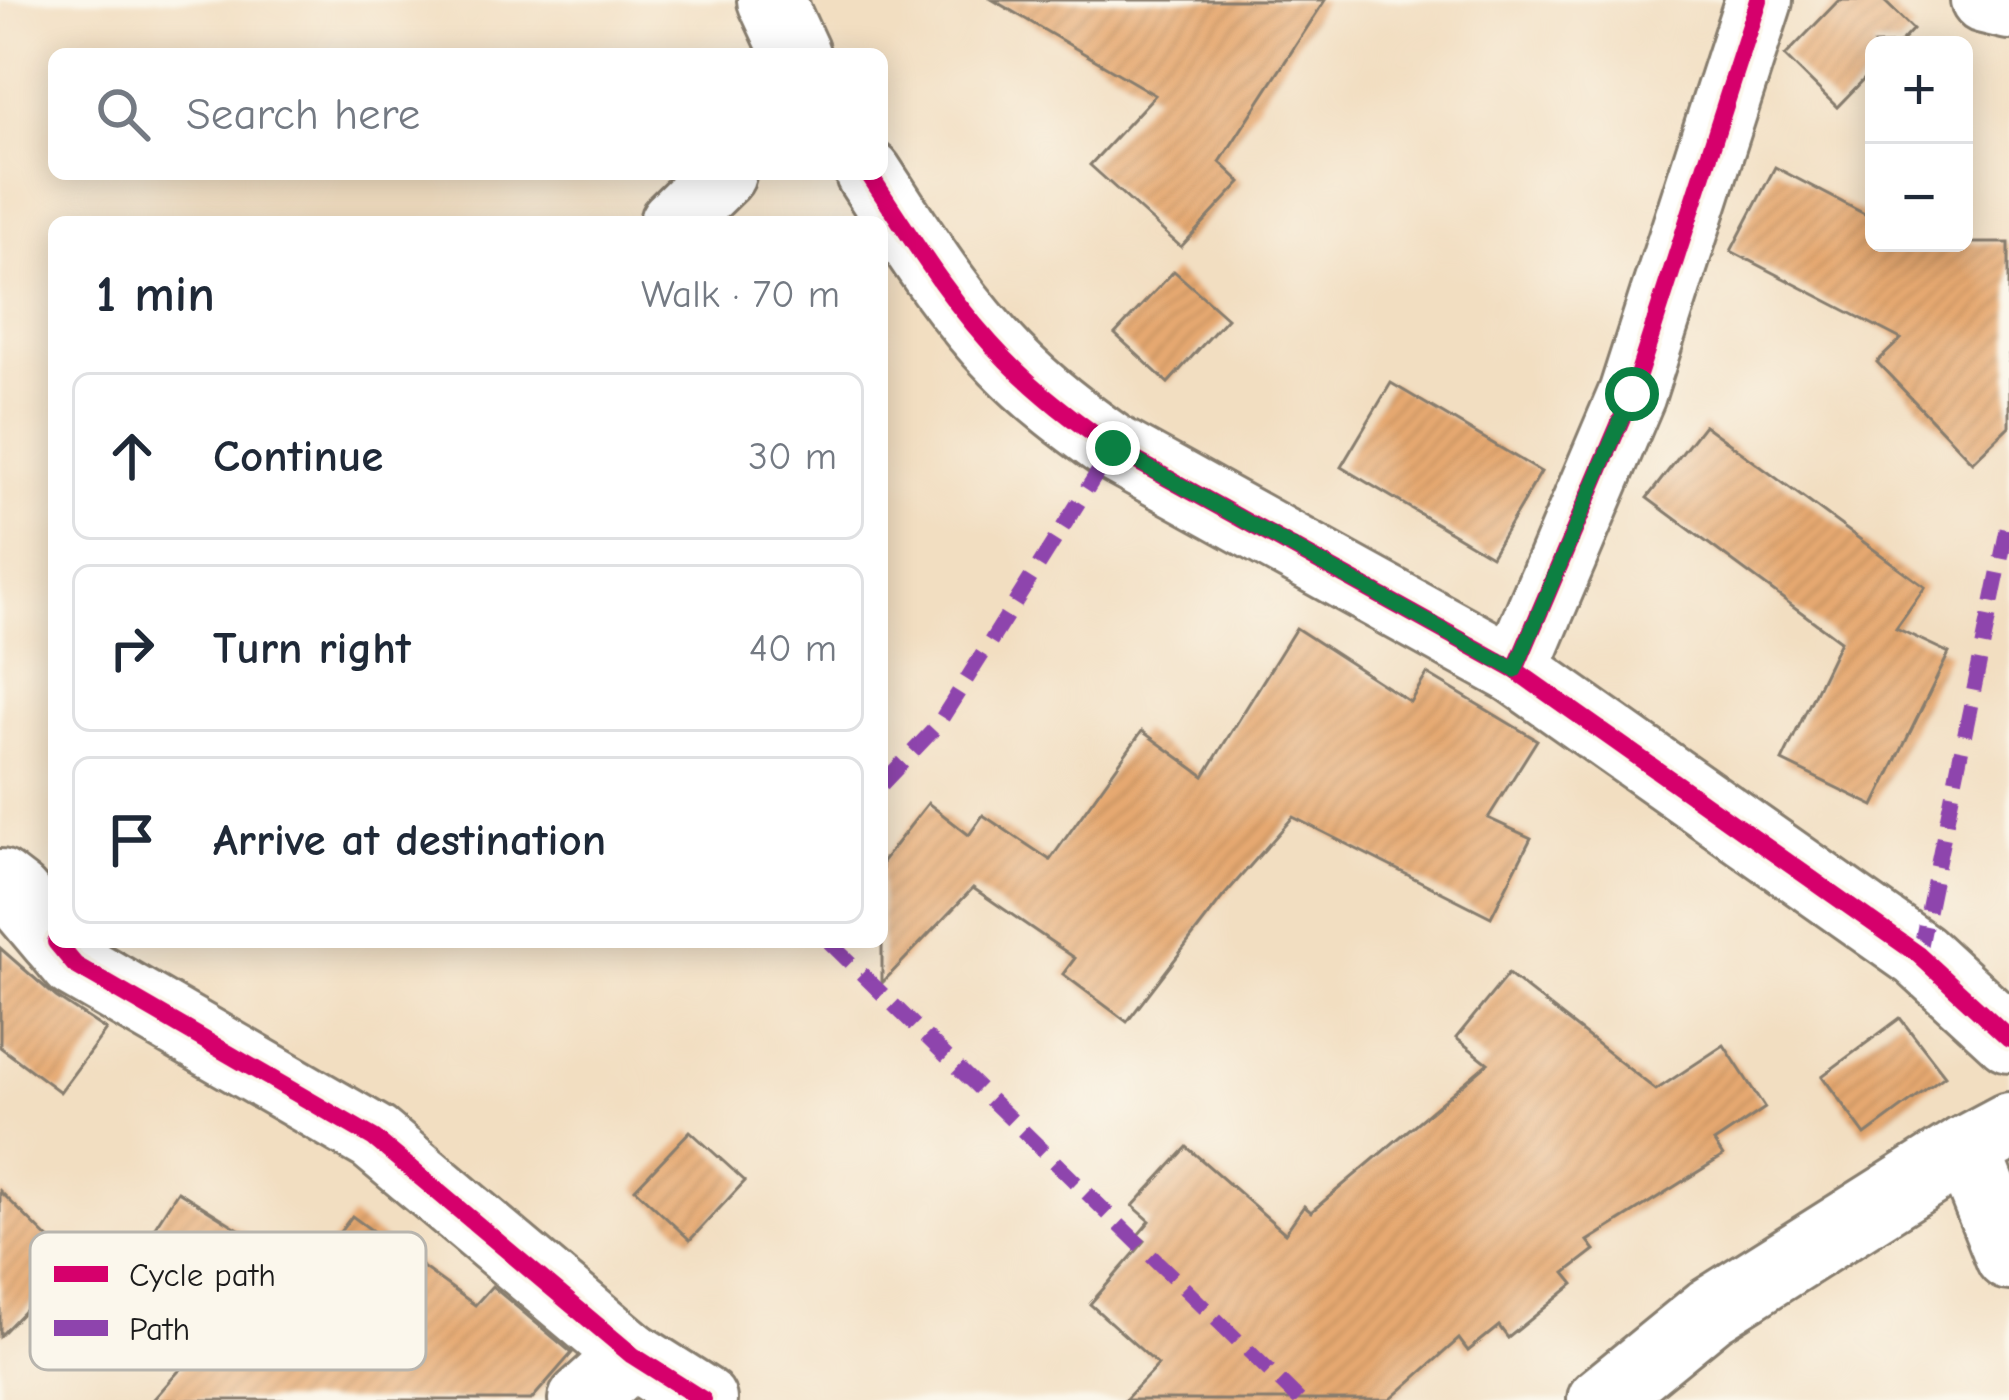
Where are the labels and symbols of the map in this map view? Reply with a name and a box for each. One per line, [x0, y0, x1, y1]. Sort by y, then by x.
route start [1605, 367, 1659, 421]
route end [1086, 421, 1140, 475]
legend [30, 1232, 426, 1370]
text: Cycle path [129, 1256, 276, 1294]
text: Path [129, 1310, 190, 1348]

